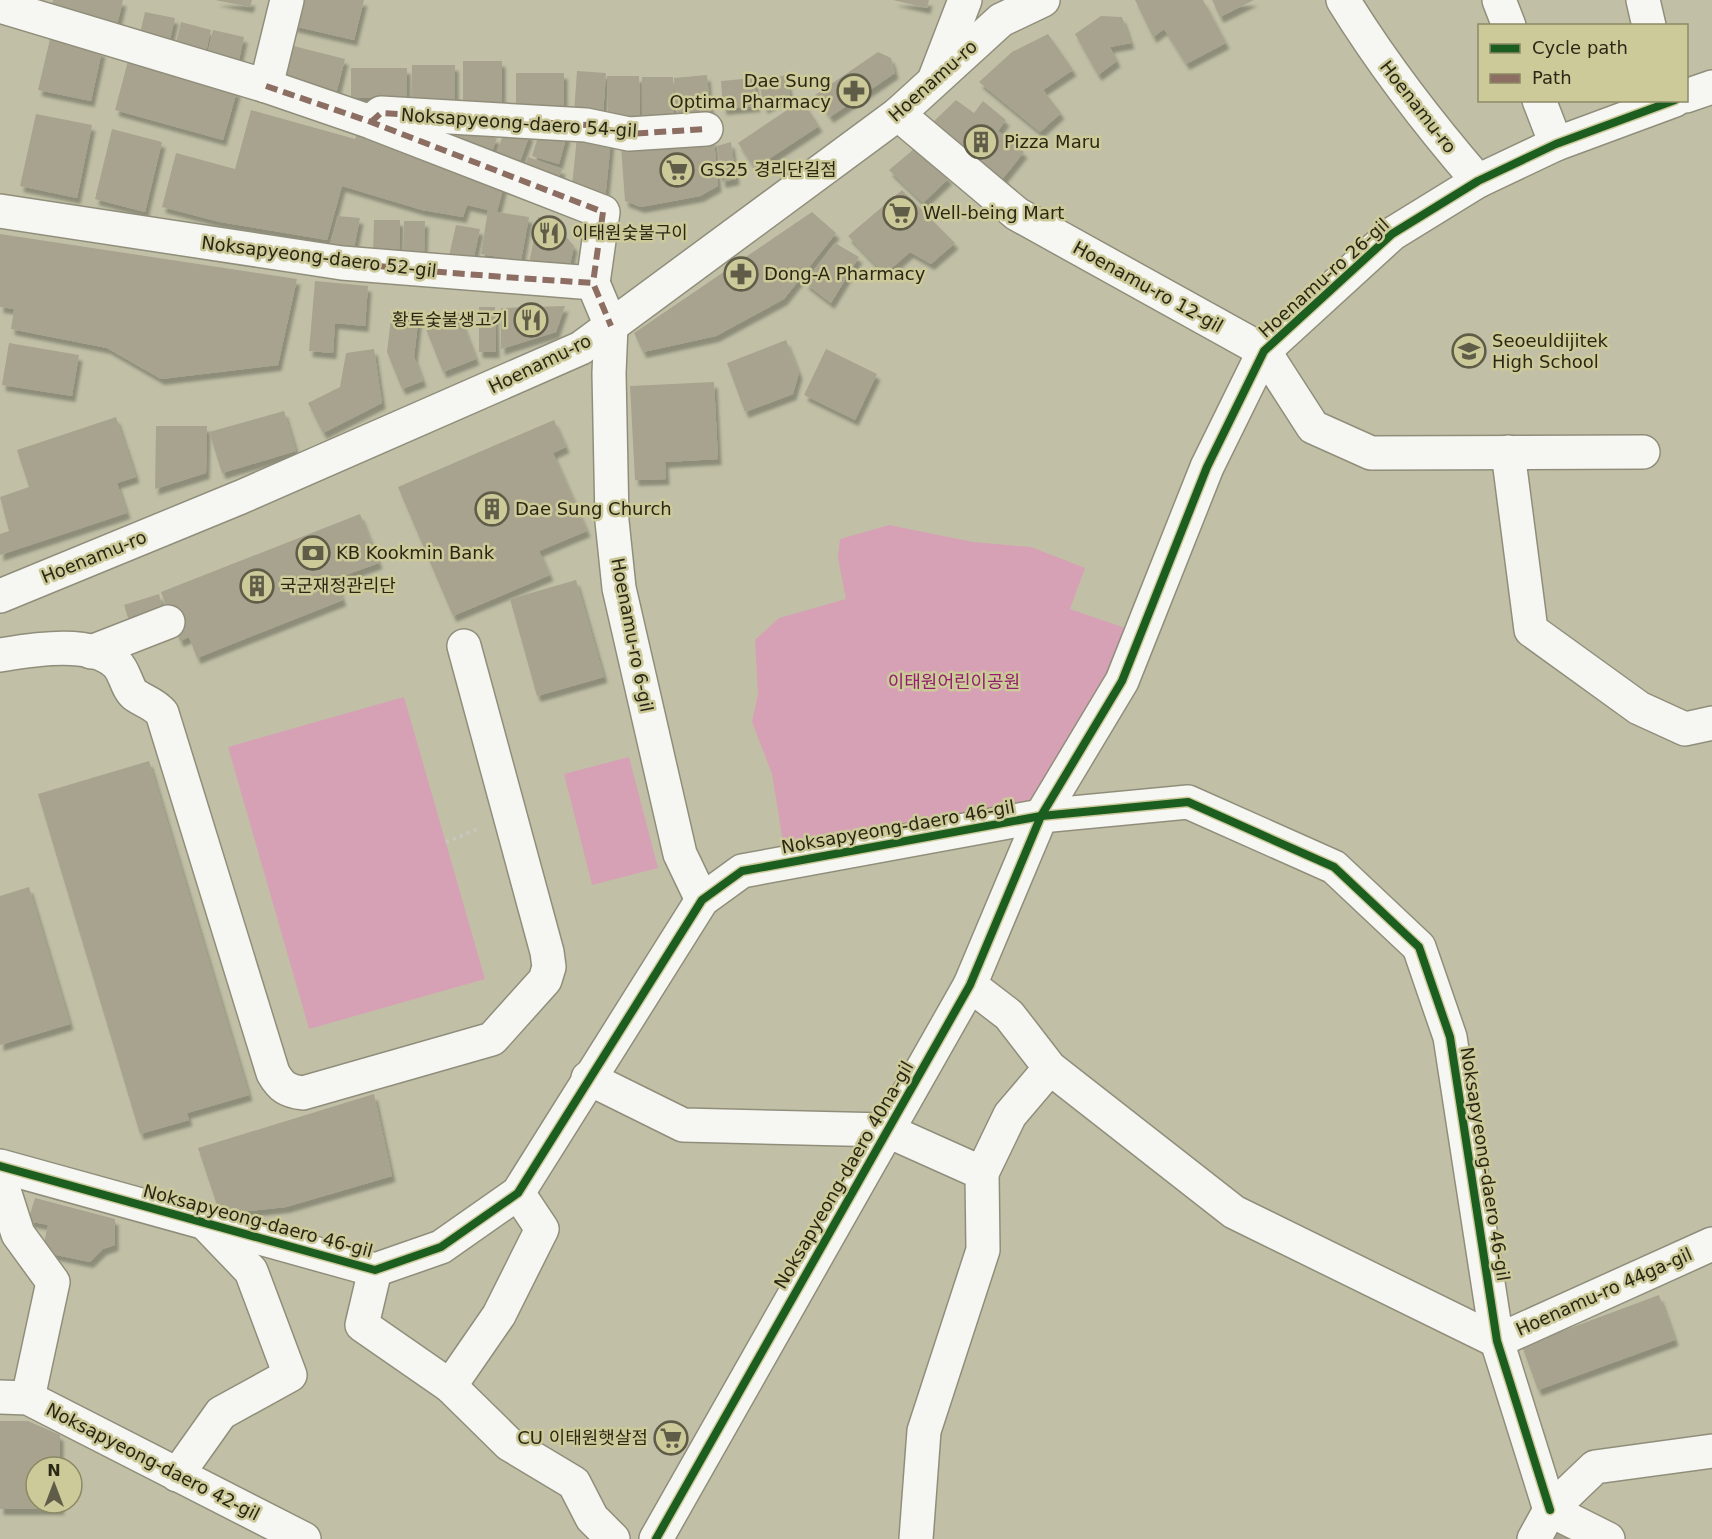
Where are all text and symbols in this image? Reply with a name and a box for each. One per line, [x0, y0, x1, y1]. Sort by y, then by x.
legend [1478, 24, 1688, 102]
street label: Hoenamu-ro [884, 36, 981, 126]
text: Cycle path [1532, 37, 1628, 58]
street label: Hoenamu-ro [1376, 56, 1461, 157]
text: Path [1532, 67, 1572, 88]
place label: Dae Sung Optima Pharmacy [670, 70, 831, 112]
pharmacy icon: Dae Sung Optima Pharmacy [836, 73, 872, 109]
street label: Noksapyeong-daero 54-gil [400, 104, 638, 141]
building icon: Pizza Maru [963, 124, 999, 160]
place label: Pizza Maru [1004, 131, 1100, 152]
supermarket icon: GS25 경리단길점 [659, 152, 695, 188]
place label: GS25 경리단길점 [700, 159, 837, 180]
supermarket icon: Well-being Mart [882, 195, 918, 231]
place label: Well-being Mart [923, 202, 1064, 223]
street label: Hoenamu-ro 26-gil [1254, 214, 1393, 342]
restaurant icon: 이태원숯불구이 [531, 215, 567, 251]
place label: 이태원숯불구이 [572, 222, 688, 243]
street label: Noksapyeong-daero 52-gil [200, 232, 438, 281]
street label: Hoenamu-ro 12-gil [1070, 237, 1227, 336]
pharmacy icon: Dong-A Pharmacy [723, 256, 759, 292]
place label: Dong-A Pharmacy [764, 263, 926, 284]
restaurant icon: 황토숯불생고기 [513, 302, 549, 338]
place label: 황토숯불생고기 [392, 309, 508, 330]
street label: Hoenamu-ro [485, 330, 594, 397]
place label: Seoeuldijitek High School [1492, 330, 1609, 372]
school or university icon: Seoeuldijitek High School [1451, 333, 1487, 369]
building icon: Dae Sung Church [474, 491, 510, 527]
place label: Dae Sung Church [515, 498, 672, 519]
street label: Hoenamu-ro [38, 526, 149, 587]
bank icon: KB Kookmin Bank [295, 535, 331, 571]
place label: KB Kookmin Bank [336, 542, 495, 563]
street label: Hoenamu-ro 6-gil [607, 556, 658, 714]
building icon: 국군재정관리단 [239, 568, 275, 604]
place label: 국군재정관리단 [280, 575, 396, 596]
park label: 이태원어린이공원 [888, 671, 1020, 692]
street label: Noksapyeong-daero 46-gil [779, 796, 1016, 857]
street label: Noksapyeong-daero 46-gil [1457, 1045, 1514, 1283]
street label: Noksapyeong-daero 40na-gil [770, 1057, 917, 1292]
street label: Noksapyeong-daero 46-gil [141, 1180, 375, 1261]
street label: Hoenamu-ro 44ga-gil [1512, 1243, 1695, 1340]
street label: Noksapyeong-daero 42-gil [43, 1399, 263, 1525]
supermarket icon: CU 이태원햇살점 [653, 1420, 689, 1456]
place label: CU 이태원햇살점 [517, 1427, 648, 1448]
north arrow [24, 1455, 84, 1515]

